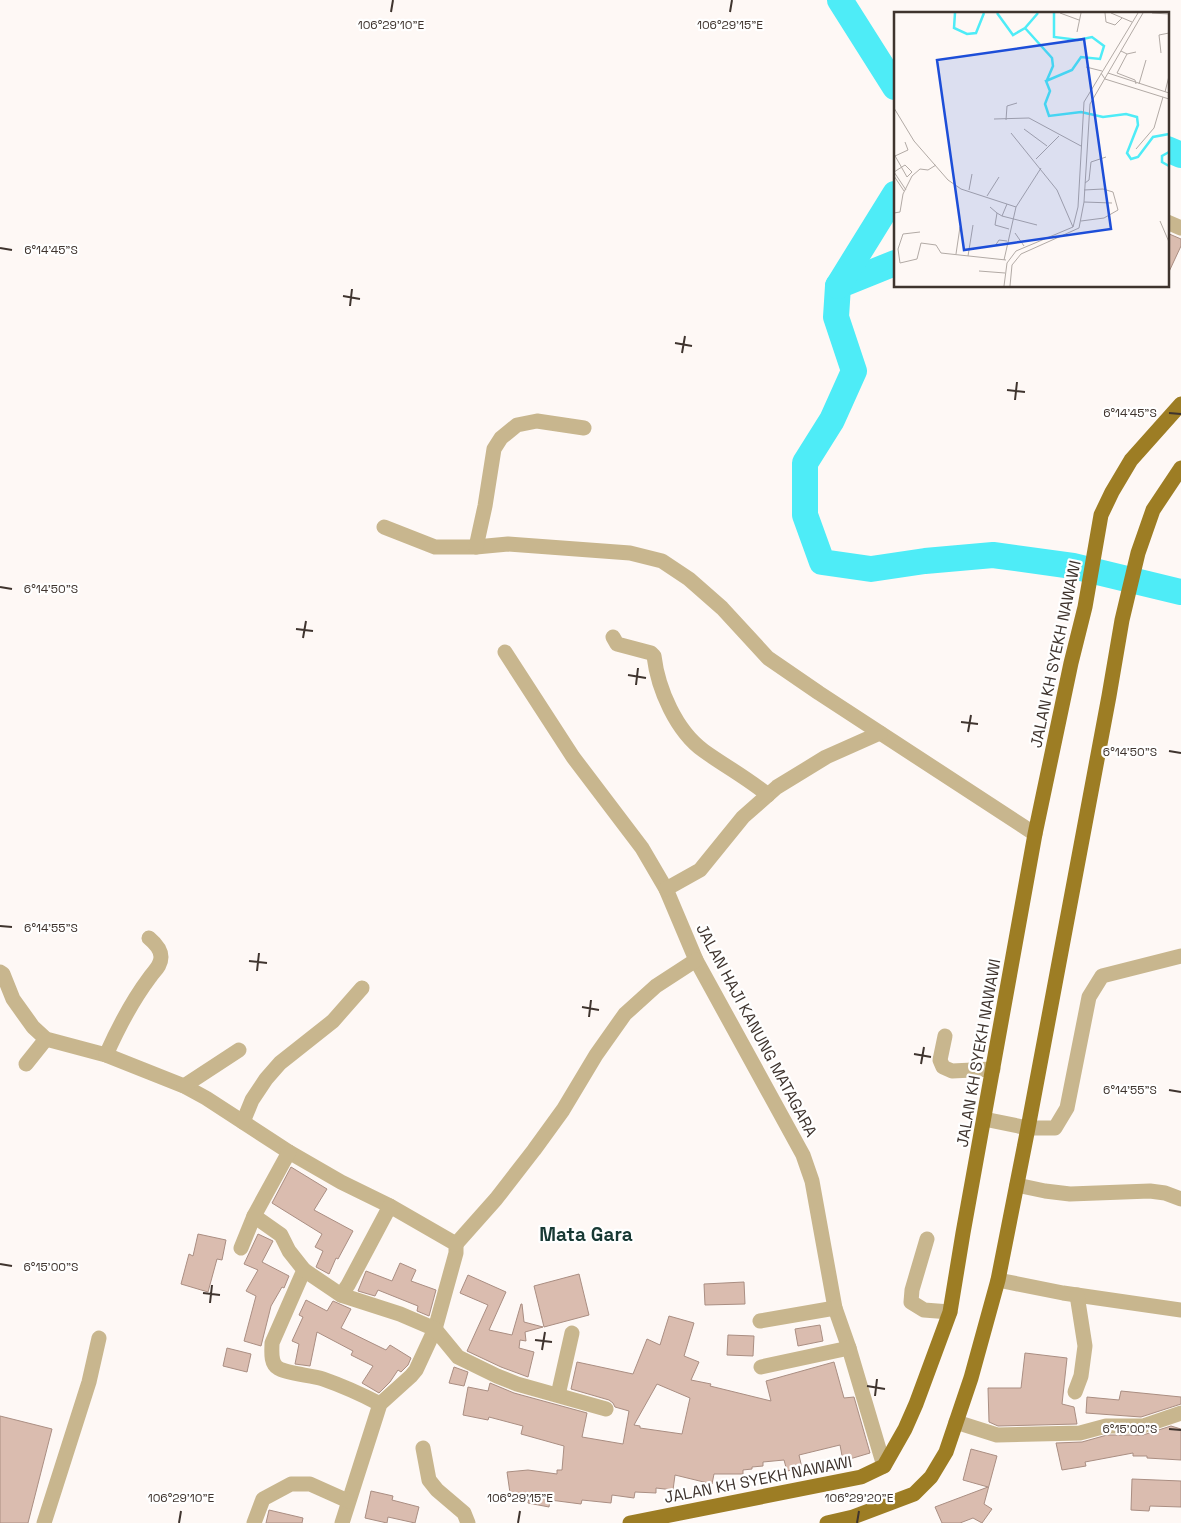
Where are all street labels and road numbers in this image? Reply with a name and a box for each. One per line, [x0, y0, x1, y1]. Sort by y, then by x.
street label: JALAN KH SYEKH NAWAWI [1025, 558, 1086, 750]
street label: JALAN HAJI KANUNG MATAGARA [691, 920, 822, 1141]
street label: JALAN KH SYEKH NAWAWI [952, 957, 1005, 1149]
street label: JALAN KH SYEKH NAWAWI [662, 1451, 854, 1508]

